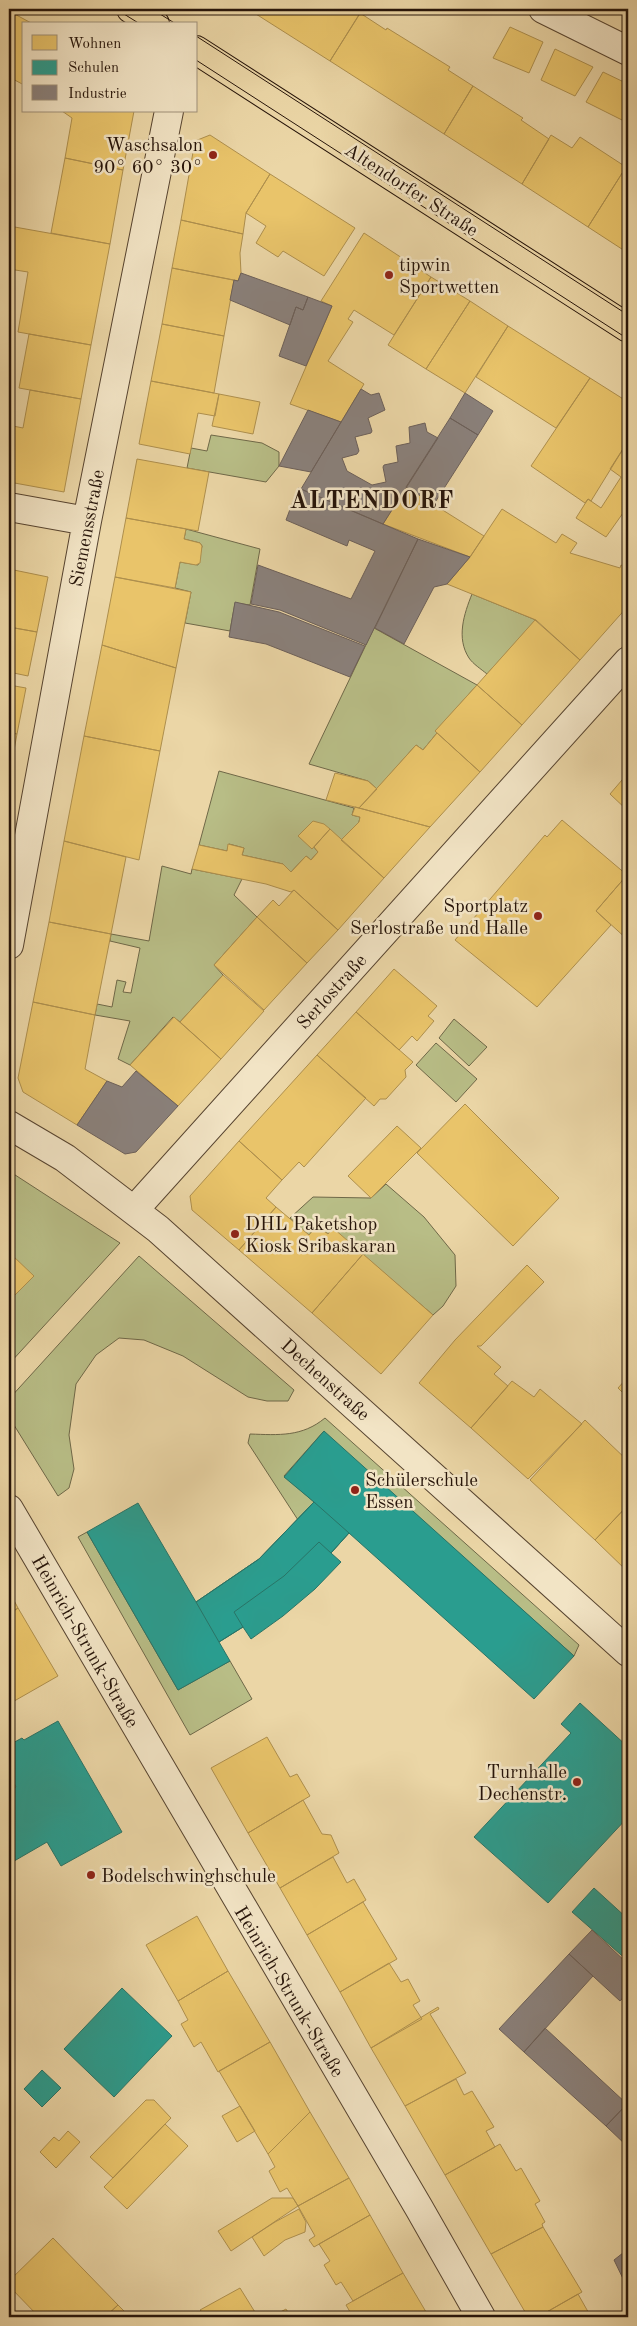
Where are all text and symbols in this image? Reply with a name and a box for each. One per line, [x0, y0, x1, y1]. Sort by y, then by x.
legend [22, 22, 198, 112]
text: Wohnen [68, 37, 121, 52]
text: Schulen [68, 61, 119, 76]
text: Industrie [68, 87, 127, 102]
place label: Waschsalon 90° 60° 30° [93, 137, 203, 178]
street label: Altendorfer Straße [341, 141, 481, 241]
marker: Waschsalon 90° 60° 30° [207, 149, 219, 161]
place label: tipwin Sportwetten [399, 257, 499, 298]
marker: tipwin Sportwetten [383, 269, 395, 281]
street label: Siemensstraße [68, 468, 109, 589]
district label: ALTENDORF [290, 490, 454, 514]
place label: Sportplatz Serlostraße und Halle [350, 898, 528, 939]
marker: Sportplatz Serlostraße und Halle [532, 910, 544, 922]
street label: Serlostraße [294, 952, 371, 1034]
place label: DHL Paketshop Kiosk Sribaskaran [245, 1216, 396, 1257]
marker: DHL Paketshop Kiosk Sribaskaran [229, 1228, 241, 1240]
street label: Dechenstraße [276, 1336, 372, 1425]
place label: Schülerschule Essen [365, 1472, 478, 1513]
marker: Schülerschule Essen [349, 1484, 361, 1496]
street label: Heinrich-Strunk-Straße [27, 1553, 141, 1732]
place label: Turnhalle Dechenstr. [478, 1764, 567, 1805]
marker: Turnhalle Dechenstr. [571, 1776, 583, 1788]
place label: Bodelschwinghschule [101, 1868, 276, 1887]
marker: Bodelschwinghschule [85, 1869, 97, 1881]
street label: Heinrich-Strunk-Straße [229, 1904, 346, 2081]

